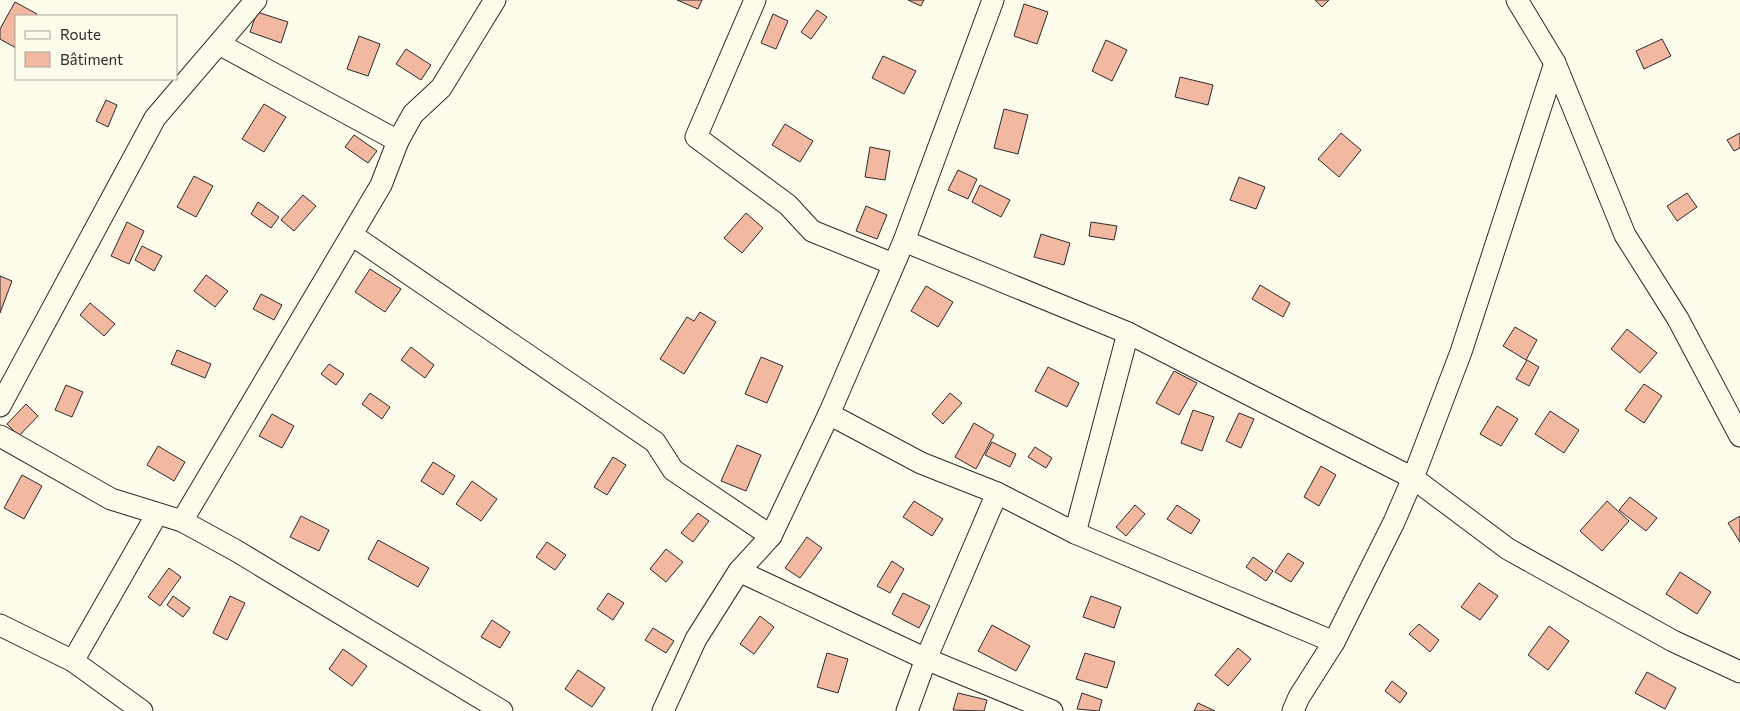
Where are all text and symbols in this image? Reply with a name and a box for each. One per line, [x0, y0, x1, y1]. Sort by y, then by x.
legend [15, 15, 178, 80]
text: Route [60, 25, 101, 43]
text: Bâtiment [60, 50, 123, 68]

